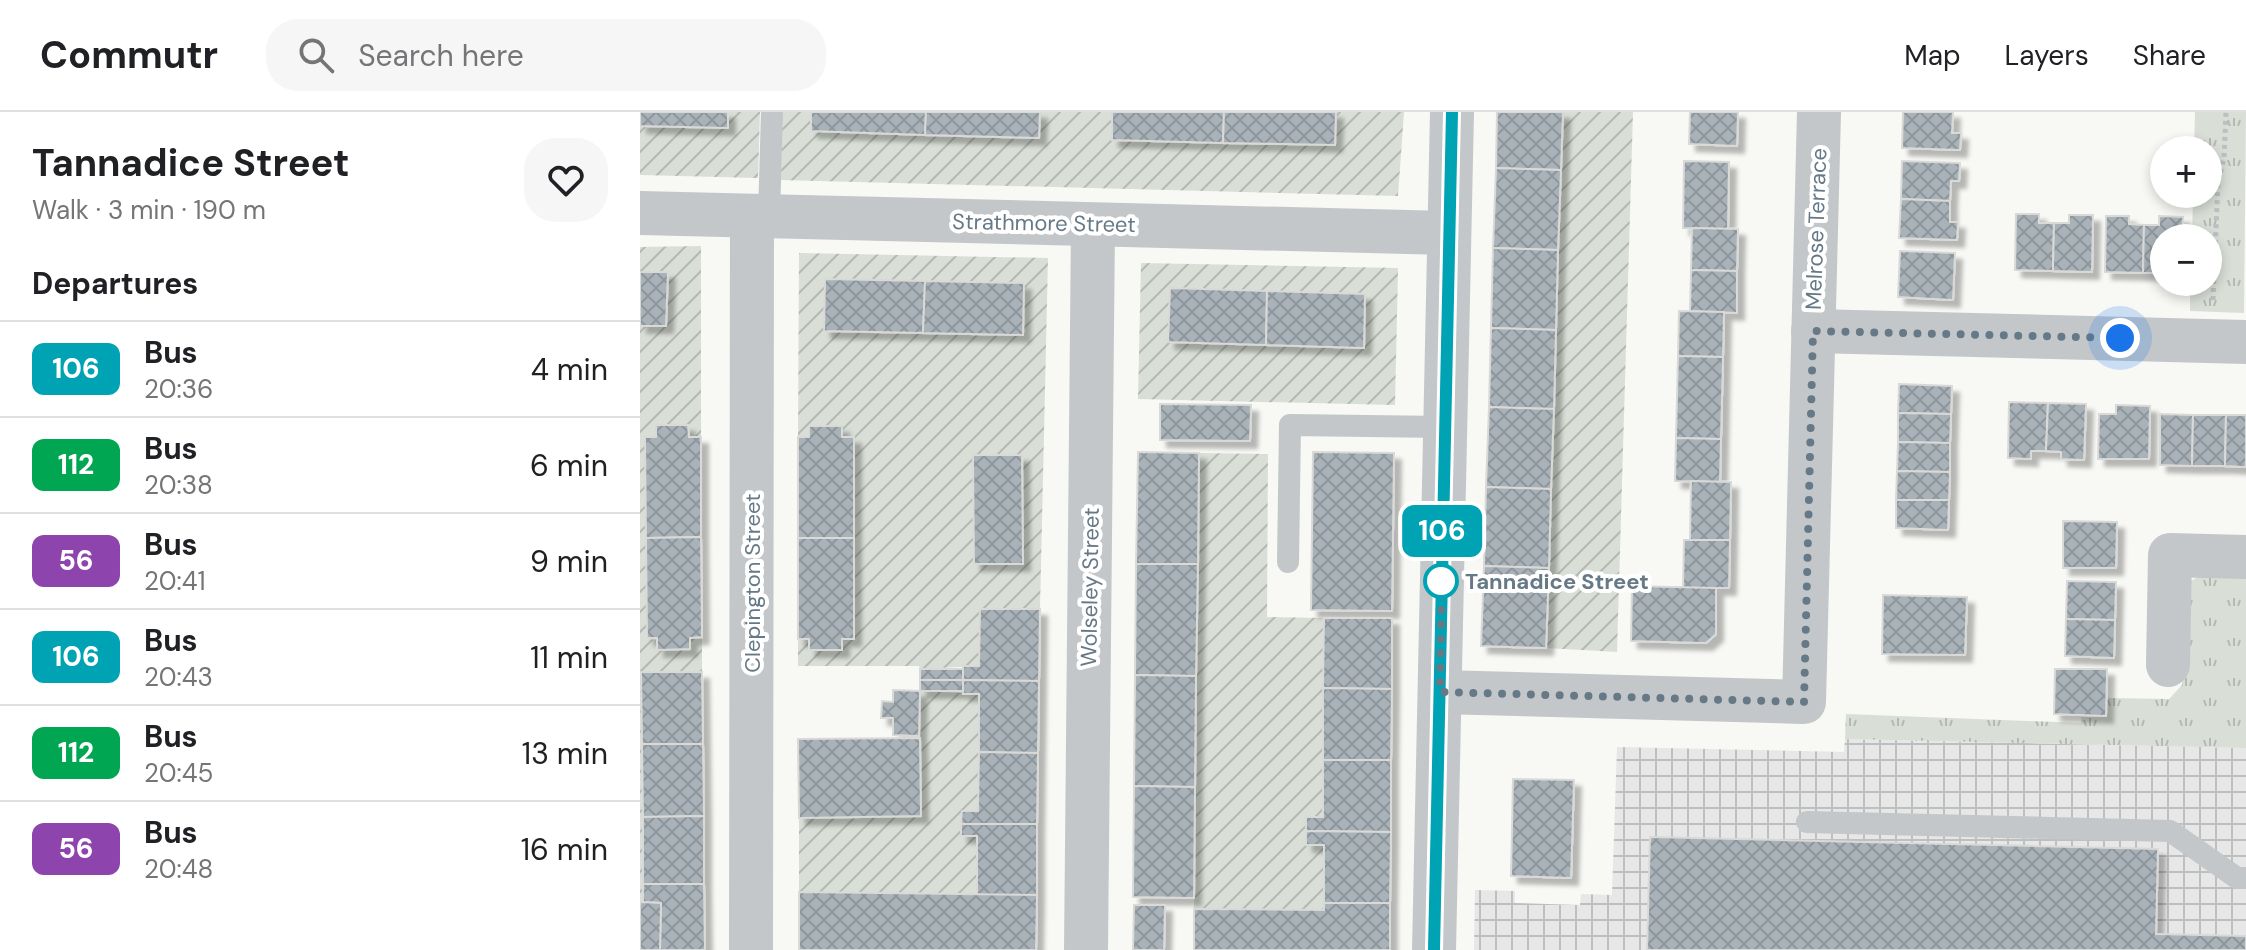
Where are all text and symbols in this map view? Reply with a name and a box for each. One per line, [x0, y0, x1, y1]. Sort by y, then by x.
search box [266, 19, 826, 91]
text: Commutr [40, 30, 218, 80]
icon: search [294, 33, 338, 77]
text: Search here [358, 36, 524, 75]
text: Map [1904, 37, 1961, 74]
text: Layers [2005, 37, 2089, 74]
text: Share [2133, 37, 2206, 74]
map controls [2150, 136, 2222, 296]
button: + [2150, 136, 2222, 208]
text: Tannadice Street [32, 138, 350, 188]
button: heart [524, 138, 608, 222]
street label: Melrose Terrace [1799, 147, 1833, 311]
text: Walk · 3 min · 190 m [32, 193, 266, 227]
street label: Strathmore Street [952, 207, 1136, 239]
button: − [2150, 224, 2222, 296]
text: Departures [32, 264, 198, 303]
your location [2100, 318, 2140, 358]
text: Bus [144, 333, 198, 372]
text: 106 [52, 350, 100, 387]
text: 4 min [531, 350, 608, 389]
text: 20:36 [144, 372, 213, 406]
text: Bus [144, 429, 198, 468]
text: 112 [58, 446, 94, 483]
text: 6 min [530, 446, 608, 485]
text: 20:38 [144, 468, 213, 502]
street label: Clepington Street [738, 493, 767, 673]
line badge: 106 [1396, 505, 1488, 557]
street label: Wolseley Street [1074, 507, 1106, 667]
text: 106 [1418, 512, 1466, 549]
text: Bus [144, 525, 198, 564]
text: 56 [58, 542, 94, 579]
text: 9 min [530, 542, 608, 581]
text: 20:41 [144, 564, 206, 598]
marker: Tannadice Street [1424, 564, 1458, 598]
place label: Tannadice Street [1465, 567, 1649, 596]
text: Bus [144, 621, 198, 660]
text: 106 [52, 638, 100, 675]
text: 11 min [530, 638, 608, 677]
text: 20:43 [144, 660, 213, 694]
text: Bus [144, 717, 198, 756]
text: 112 [58, 734, 94, 771]
text: 13 min [522, 734, 608, 773]
text: 20:45 [144, 756, 213, 790]
text: Bus [144, 813, 198, 852]
text: 56 [58, 830, 94, 867]
text: 16 min [521, 830, 608, 869]
text: 20:48 [144, 852, 213, 886]

